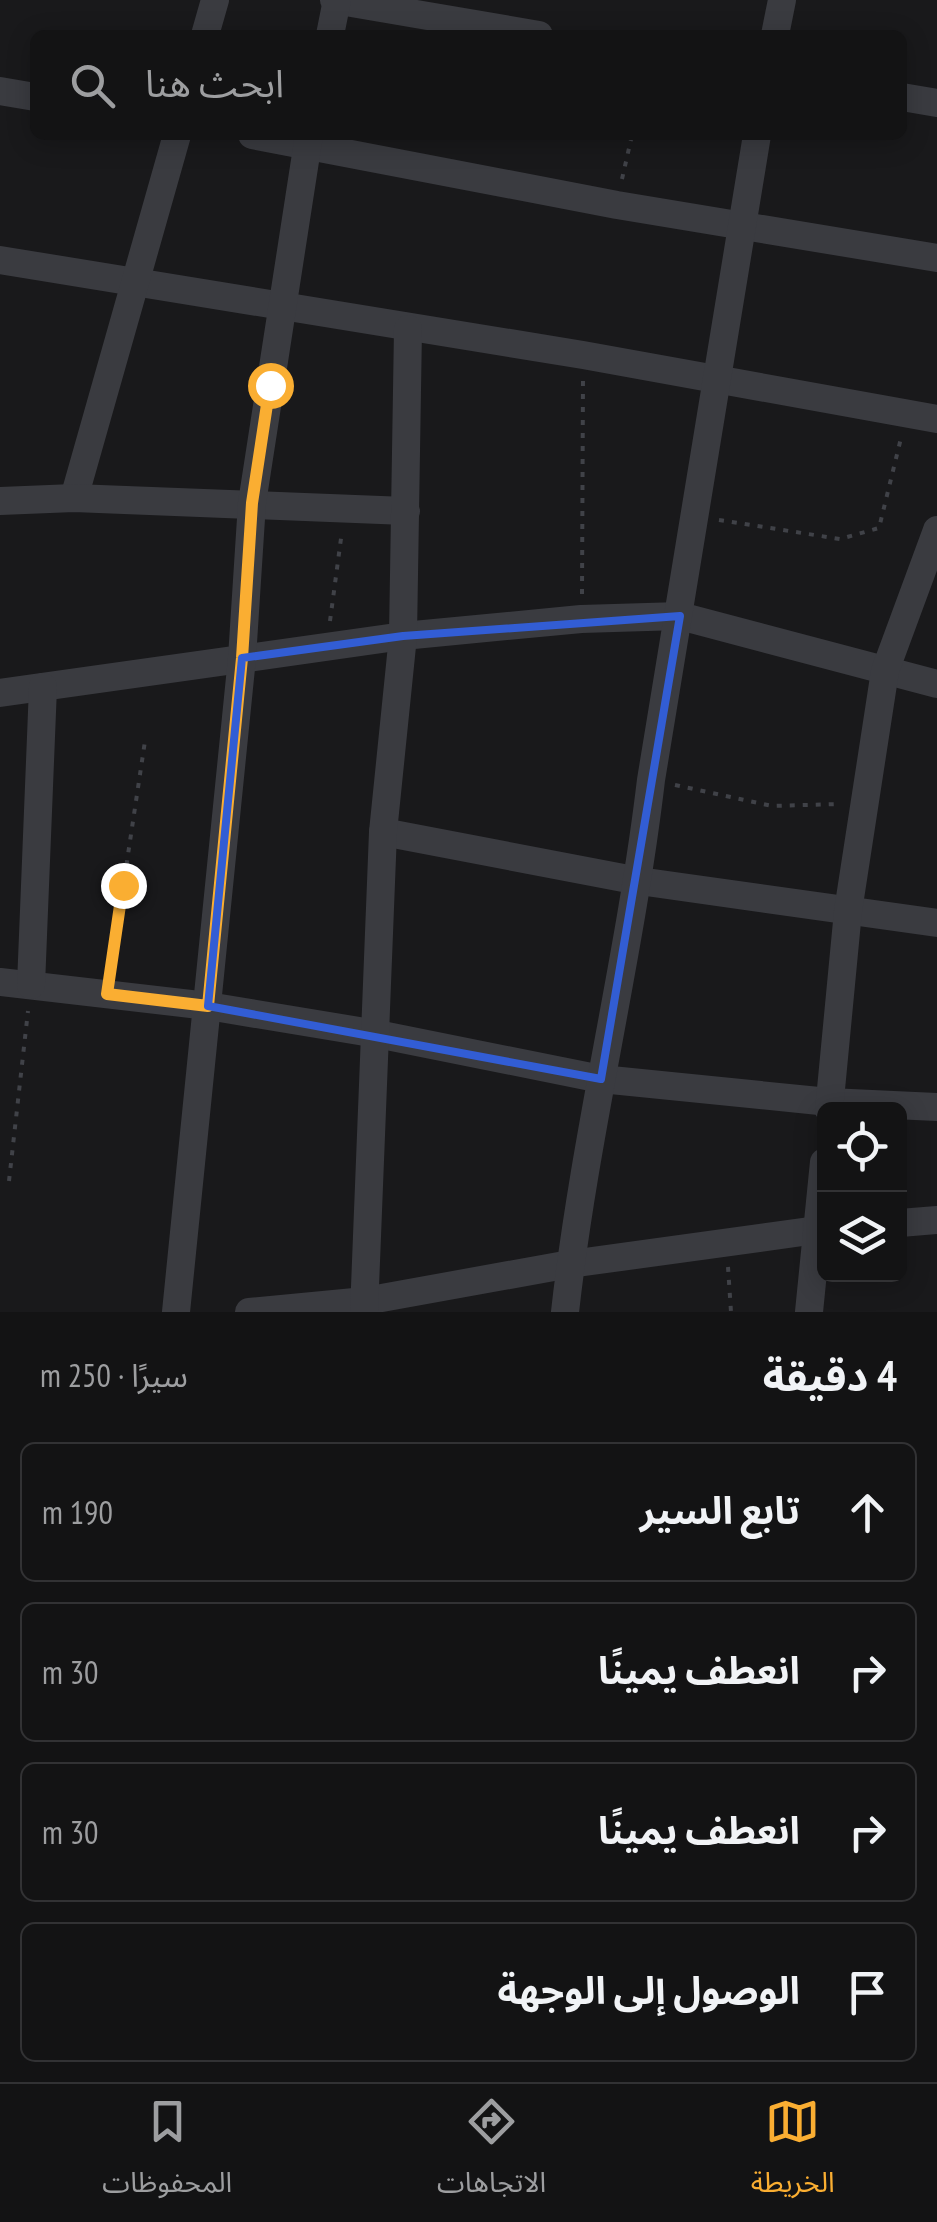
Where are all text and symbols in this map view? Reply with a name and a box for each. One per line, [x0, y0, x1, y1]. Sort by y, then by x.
search box [30, 30, 907, 140]
icon: search [65, 58, 120, 113]
text: ابحث هنا [145, 58, 284, 107]
route start [248, 363, 294, 409]
route end [101, 863, 147, 909]
map controls [817, 1102, 907, 1282]
button: locate [817, 1102, 907, 1192]
button: layers [817, 1192, 907, 1282]
text: 4 دقيقة [763, 1348, 897, 1403]
text: سيرًا · 250 m [40, 1354, 188, 1396]
text: تابع السير [640, 1485, 800, 1534]
icon: ahead [840, 1485, 895, 1540]
text: 190 m [42, 1491, 113, 1533]
text: انعطف يمينًا [598, 1645, 800, 1694]
icon: right [840, 1645, 895, 1700]
text: 30 m [42, 1651, 98, 1693]
text: انعطف يمينًا [598, 1805, 800, 1854]
icon: right [840, 1805, 895, 1860]
text: 30 m [42, 1811, 98, 1853]
text: الوصول إلى الوجهة [497, 1965, 800, 2014]
icon: arrive [840, 1965, 895, 2020]
tab: المحفوظات [102, 2094, 232, 2213]
tab: الاتجاهات [437, 2094, 546, 2213]
tab: الخريطة [751, 2094, 835, 2213]

